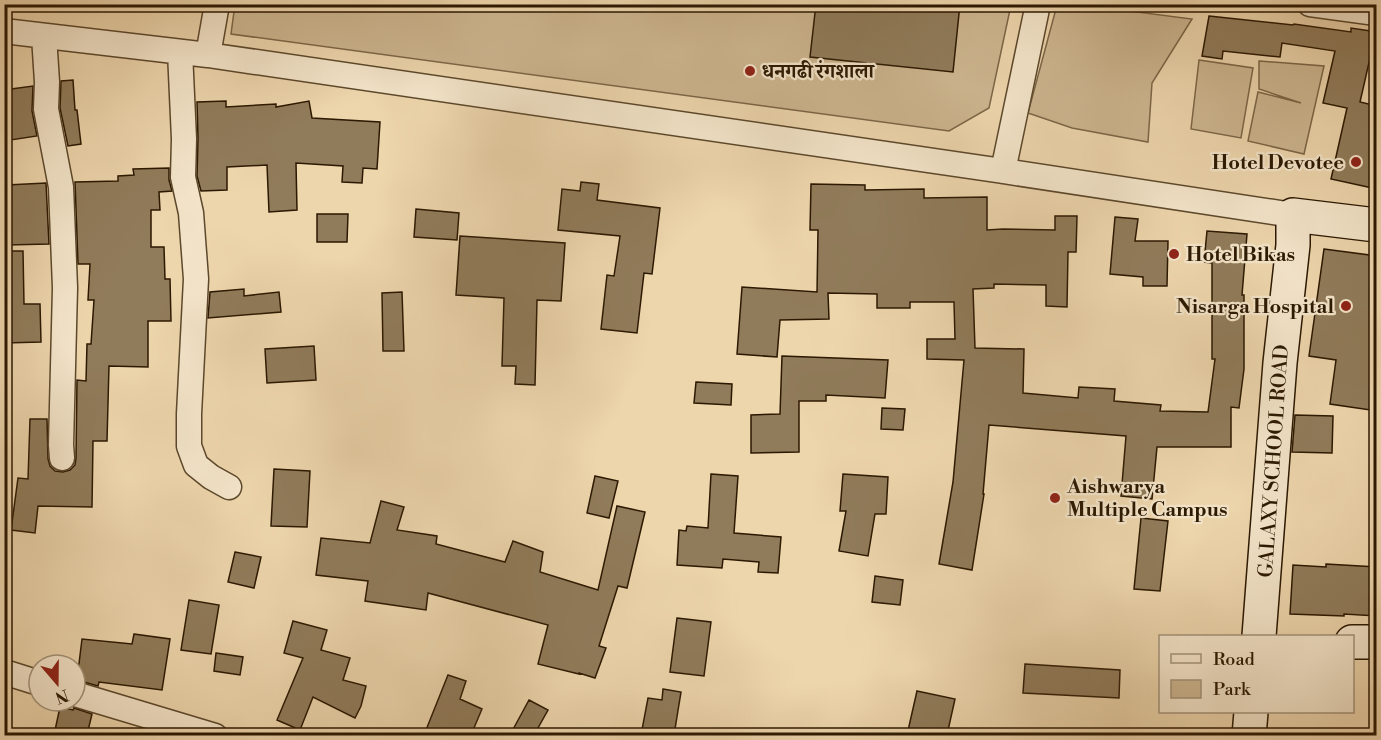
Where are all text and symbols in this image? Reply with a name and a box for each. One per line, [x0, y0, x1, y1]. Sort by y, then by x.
place label: धनगढी रंगशाला [762, 60, 876, 85]
marker: धनगढी रंगशाला [743, 64, 757, 78]
place label: Hotel Devotee [1212, 151, 1344, 176]
marker: Hotel Devotee [1349, 155, 1363, 169]
place label: Hotel Bikas [1186, 243, 1295, 268]
marker: Hotel Bikas [1167, 247, 1181, 261]
place label: Nisarga Hospital [1176, 295, 1334, 320]
marker: Nisarga Hospital [1339, 299, 1353, 313]
street label: GALAXY SCHOOL ROAD [1254, 344, 1295, 579]
place label: Aishwarya Multiple Campus [1066, 475, 1228, 523]
marker: Aishwarya Multiple Campus [1048, 491, 1062, 505]
legend [1159, 635, 1354, 713]
text: Road [1213, 648, 1256, 671]
north arrow [27, 653, 87, 713]
text: Park [1213, 678, 1252, 701]
text: N [52, 685, 71, 708]

